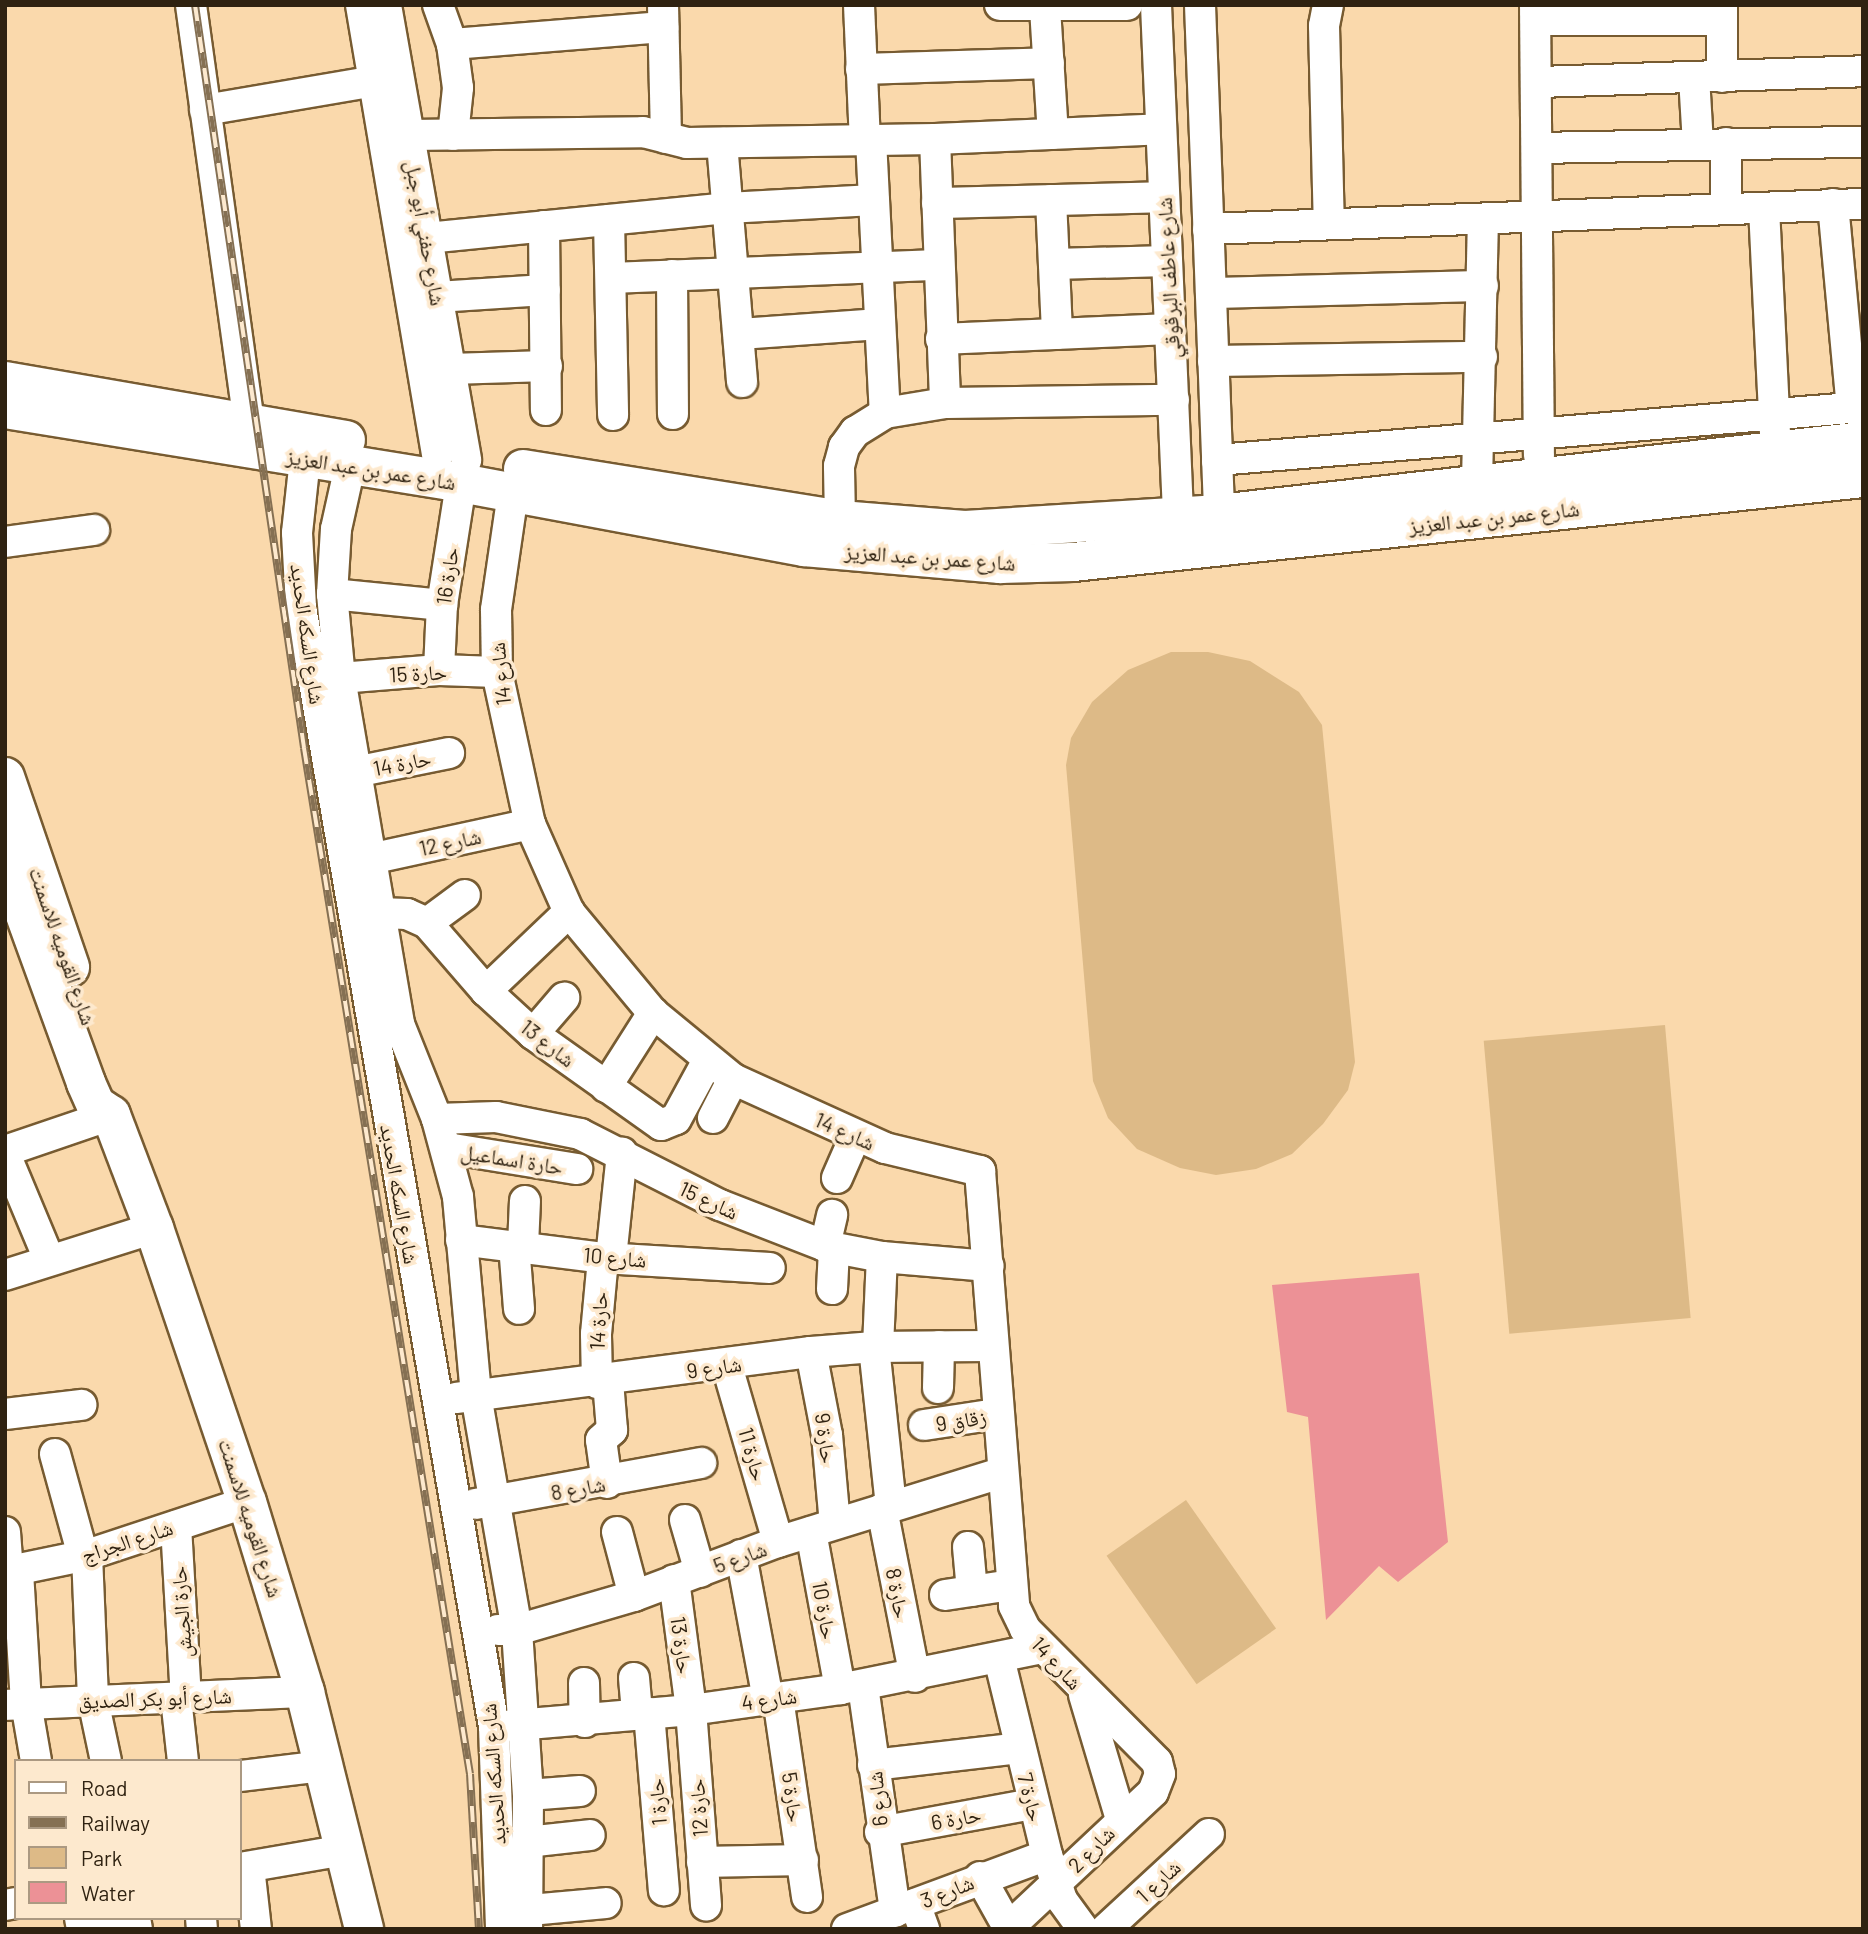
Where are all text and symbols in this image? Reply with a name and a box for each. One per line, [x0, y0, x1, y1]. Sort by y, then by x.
street label: شارع حفني أبو جبل [401, 158, 451, 308]
street label: شارع عاطف البرقوقي [1151, 197, 1185, 359]
street label: شارع عمر بن عبد العزيز [284, 443, 458, 495]
street label: شارع عمر بن عبد العزيز [1407, 496, 1581, 538]
street label: شارع عمر بن عبد العزيز [844, 538, 1016, 576]
street label: حارة 16 [431, 546, 463, 606]
street label: شارع السكه الحديد [286, 562, 330, 706]
street label: شارع 14 [484, 641, 516, 707]
street label: حارة 15 [389, 659, 447, 687]
street label: حارة 14 [371, 745, 433, 781]
street label: شارع 12 [417, 823, 483, 861]
street label: شارع القوميه للاسمنت [24, 864, 102, 1028]
street label: شارع 13 [516, 1014, 580, 1072]
street label: شارع 14 [811, 1107, 879, 1155]
street label: شارع السكه الحديد [375, 1122, 425, 1266]
street label: حارة اسماعيل [459, 1139, 565, 1179]
street label: شارع 15 [675, 1175, 743, 1225]
street label: شارع 10 [582, 1242, 648, 1272]
street label: حارة 14 [584, 1291, 612, 1351]
street label: شارع 9 [685, 1351, 743, 1383]
street label: زقاق 9 [934, 1404, 988, 1436]
street label: حارة 9 [810, 1411, 842, 1465]
street label: حارة 11 [733, 1424, 773, 1484]
street label: شارع القوميه للاسمنت [213, 1435, 289, 1601]
street label: شارع 8 [549, 1471, 607, 1505]
street label: شارع الجراج [78, 1514, 176, 1568]
street label: شارع 5 [710, 1536, 770, 1578]
street label: حارة الجيش [165, 1565, 197, 1659]
street label: حارة 8 [881, 1566, 915, 1620]
street label: حارة 10 [807, 1579, 843, 1641]
street label: حارة 13 [666, 1615, 698, 1675]
street label: شارع 14 [1026, 1631, 1088, 1695]
street label: شارع أبو بكر الصديق [78, 1683, 232, 1713]
street label: شارع 4 [740, 1683, 798, 1715]
street label: شارع السكه الحديد [475, 1703, 511, 1845]
legend [14, 1759, 242, 1920]
street label: حارة 5 [777, 1770, 809, 1824]
street label: شارع 6 [862, 1770, 892, 1828]
street label: حارة 7 [1012, 1770, 1050, 1824]
text: Road [81, 1775, 127, 1800]
street label: حارة 1 [642, 1778, 672, 1826]
street label: حارة 12 [683, 1778, 713, 1838]
street label: حارة 6 [929, 1801, 983, 1835]
text: Railway [81, 1810, 150, 1835]
street label: شارع 2 [1063, 1821, 1119, 1877]
text: Park [81, 1845, 122, 1870]
street label: شارع 1 [1131, 1854, 1185, 1908]
street label: شارع 3 [917, 1869, 977, 1913]
text: Water [81, 1880, 135, 1905]

